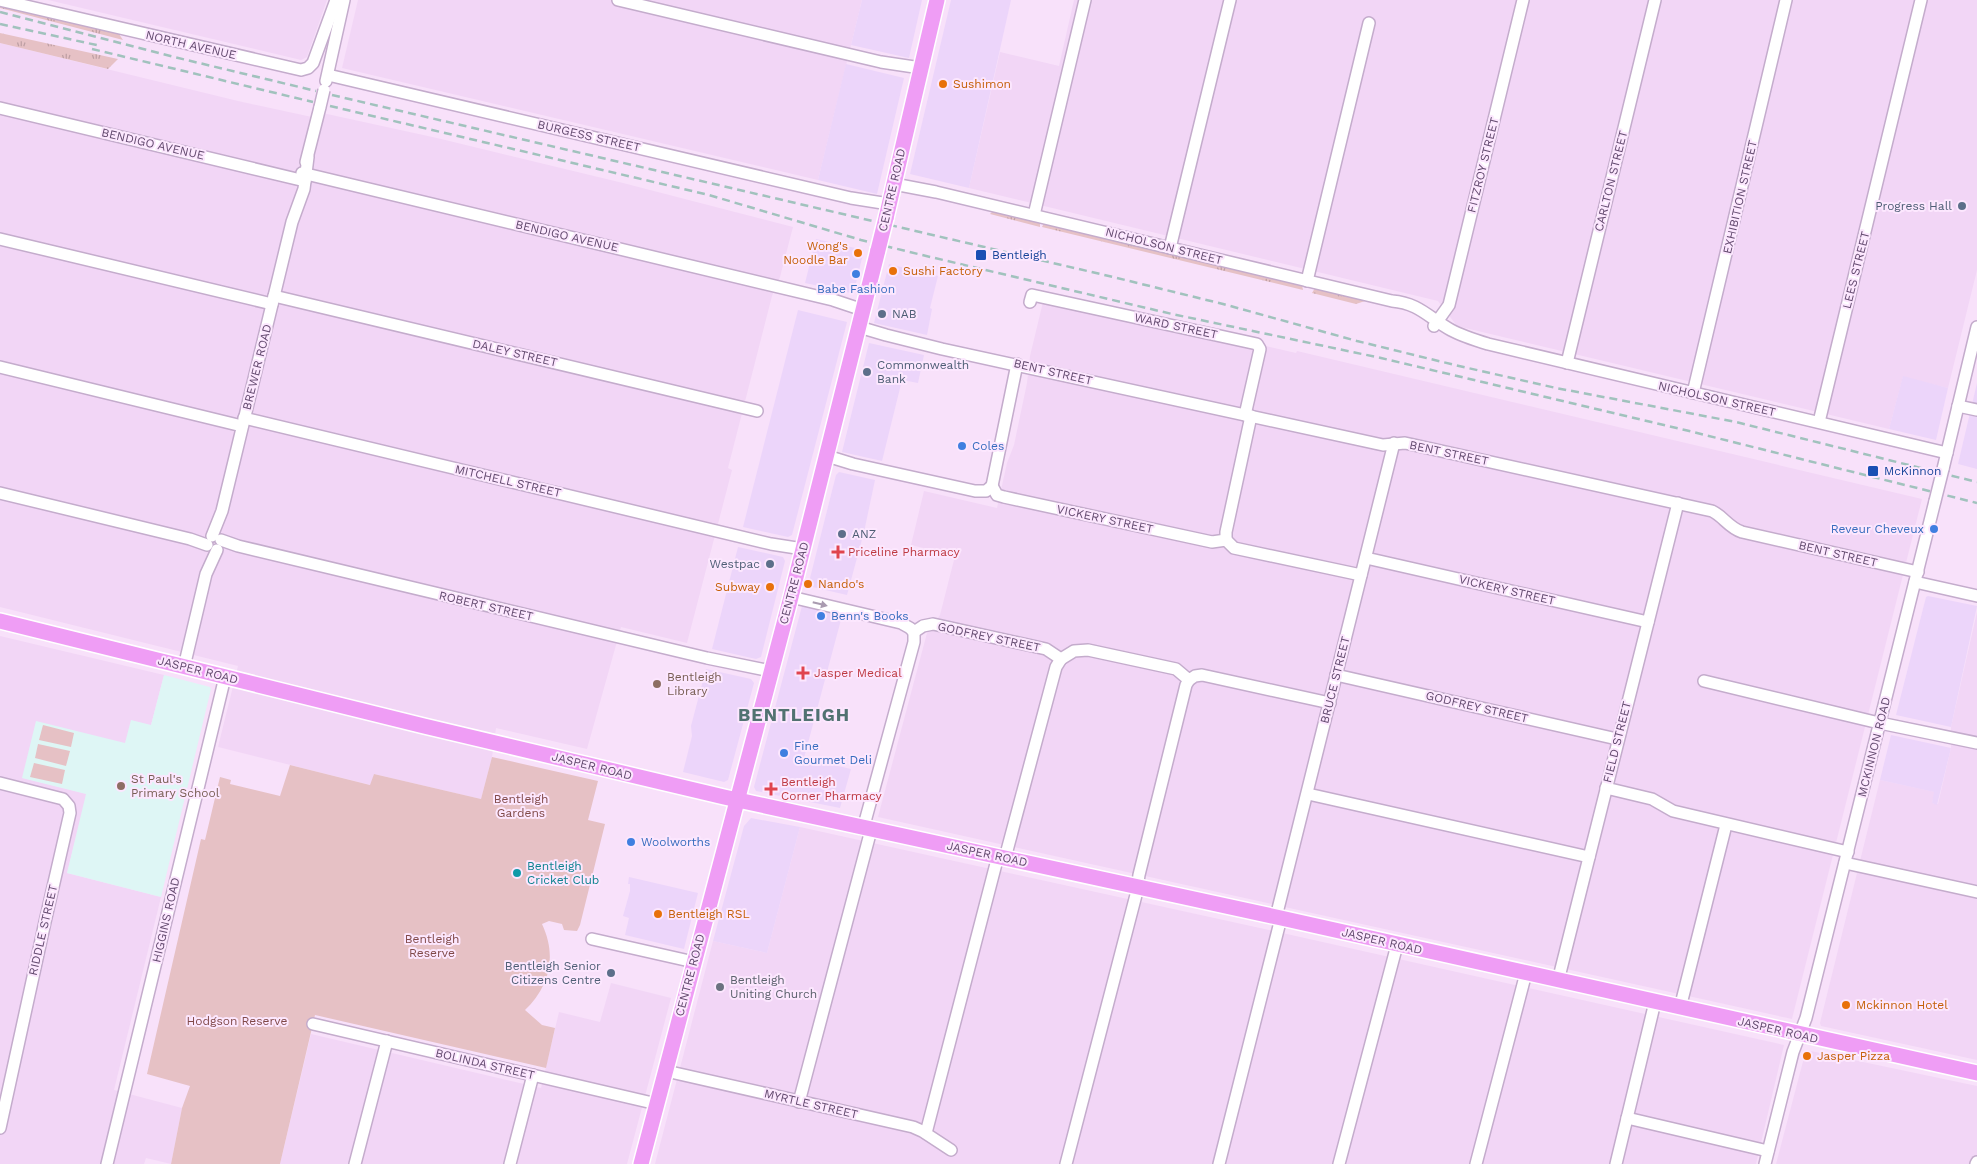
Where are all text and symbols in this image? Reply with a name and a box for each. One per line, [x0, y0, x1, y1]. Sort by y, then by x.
street label: NORTH AVENUE [144, 28, 238, 62]
place label: Sushimon [953, 77, 1011, 91]
marker: Sushimon [937, 78, 949, 90]
street label: FITZROY STREET [1464, 116, 1502, 214]
street label: BURGESS STREET [536, 117, 642, 155]
street label: BENDIGO AVENUE [100, 125, 206, 163]
street label: CARLTON STREET [1592, 129, 1630, 233]
street label: EXHIBITION STREET [1720, 139, 1760, 255]
street label: CENTRE ROAD [876, 147, 908, 233]
place label: Progress Hall [1875, 199, 1952, 213]
marker: Progress Hall [1956, 200, 1968, 212]
street label: BENDIGO AVENUE [514, 217, 620, 255]
street label: NICHOLSON STREET [1104, 225, 1224, 267]
street label: LEES STREET [1840, 230, 1872, 310]
place label: Wong's Noodle Bar [783, 239, 848, 267]
marker: Wong's Noodle Bar [852, 247, 864, 259]
marker: Bentleigh [974, 248, 988, 262]
place label: Bentleigh [992, 248, 1047, 262]
place label: Sushi Factory [903, 264, 983, 278]
marker: Sushi Factory [887, 265, 899, 277]
marker: Babe Fashion [850, 268, 862, 280]
place label: Babe Fashion [817, 282, 895, 296]
place label: NAB [892, 307, 917, 321]
marker: NAB [876, 308, 888, 320]
street label: WARD STREET [1133, 310, 1219, 342]
street label: BREWER ROAD [240, 323, 274, 411]
street label: DALEY STREET [471, 336, 559, 370]
street label: BENT STREET [1012, 356, 1094, 388]
place label: Commonwealth Bank [877, 358, 969, 386]
marker: Commonwealth Bank [861, 366, 873, 378]
street label: NICHOLSON STREET [1657, 379, 1777, 419]
street label: BENT STREET [1408, 438, 1490, 468]
place label: Coles [972, 439, 1004, 453]
marker: Coles [956, 440, 968, 452]
street label: MITCHELL STREET [453, 462, 563, 500]
marker: McKinnon [1866, 464, 1880, 478]
place label: McKinnon [1884, 464, 1941, 478]
street label: VICKERY STREET [1055, 502, 1155, 536]
place label: Reveur Cheveux [1831, 522, 1924, 536]
marker: Reveur Cheveux [1928, 523, 1940, 535]
place label: ANZ [852, 527, 876, 541]
marker: ANZ [836, 528, 848, 540]
street label: BENT STREET [1797, 538, 1879, 570]
street label: CENTRE ROAD [776, 540, 812, 626]
place label: Priceline Pharmacy [848, 545, 961, 559]
marker: Priceline Pharmacy [832, 546, 844, 558]
place label: Westpac [710, 557, 760, 571]
marker: Westpac [764, 558, 776, 570]
street label: VICKERY STREET [1457, 572, 1557, 608]
place label: Nando's [818, 577, 864, 591]
marker: Nando's [802, 578, 814, 590]
place label: Subway [715, 580, 761, 594]
marker: Subway [764, 581, 776, 593]
street label: ROBERT STREET [438, 588, 534, 624]
one-way arrow [812, 600, 827, 608]
place label: Benn's Books [831, 609, 909, 623]
marker: Benn's Books [815, 610, 827, 622]
street label: GODFREY STREET [936, 619, 1042, 655]
street label: BRUCE STREET [1317, 635, 1353, 725]
street label: JASPER ROAD [156, 653, 240, 687]
marker: Jasper Medical [796, 666, 810, 680]
place label: Jasper Medical [814, 666, 902, 680]
place label: Bentleigh Library [667, 670, 722, 698]
marker: Bentleigh Library [651, 678, 663, 690]
street label: GODFREY STREET [1424, 688, 1530, 726]
street label: MCKINNON ROAD [1855, 696, 1893, 798]
street label: FIELD STREET [1600, 700, 1634, 784]
district label: BENTLEIGH [738, 704, 850, 725]
place label: Fine Gourmet Deli [794, 739, 872, 767]
marker: Fine Gourmet Deli [778, 747, 790, 759]
street label: JASPER ROAD [550, 749, 634, 783]
place label: St Paul's Primary School [131, 772, 220, 800]
place label: Bentleigh Corner Pharmacy [781, 775, 883, 803]
marker: St Paul's Primary School [115, 780, 127, 792]
marker: Bentleigh Corner Pharmacy [765, 783, 777, 795]
park label: Bentleigh Gardens [494, 792, 548, 820]
place label: Woolworths [641, 835, 710, 849]
marker: Woolworths [625, 836, 637, 848]
street label: JASPER ROAD [945, 839, 1029, 869]
place label: Bentleigh Cricket Club [527, 859, 599, 887]
marker: Bentleigh Cricket Club [511, 867, 523, 879]
street label: HIGGINS ROAD [149, 876, 183, 964]
street label: RIDDLE STREET [26, 883, 60, 977]
place label: Bentleigh RSL [668, 907, 750, 921]
marker: Bentleigh RSL [652, 908, 664, 920]
street label: JASPER ROAD [1340, 925, 1424, 957]
park label: Bentleigh Reserve [405, 932, 459, 960]
street label: CENTRE ROAD [672, 932, 708, 1018]
place label: Bentleigh Senior Citizens Centre [505, 959, 601, 987]
marker: Bentleigh Senior Citizens Centre [605, 967, 617, 979]
place label: Bentleigh Uniting Church [730, 973, 817, 1001]
marker: Bentleigh Uniting Church [714, 981, 726, 993]
place label: Mckinnon Hotel [1856, 998, 1948, 1012]
marker: Mckinnon Hotel [1840, 999, 1852, 1011]
park label: Hodgson Reserve [187, 1014, 288, 1028]
street label: JASPER ROAD [1736, 1014, 1820, 1046]
street label: BOLINDA STREET [434, 1046, 536, 1082]
place label: Jasper Pizza [1817, 1049, 1890, 1063]
marker: Jasper Pizza [1801, 1050, 1813, 1062]
street label: MYRTLE STREET [763, 1086, 859, 1122]

